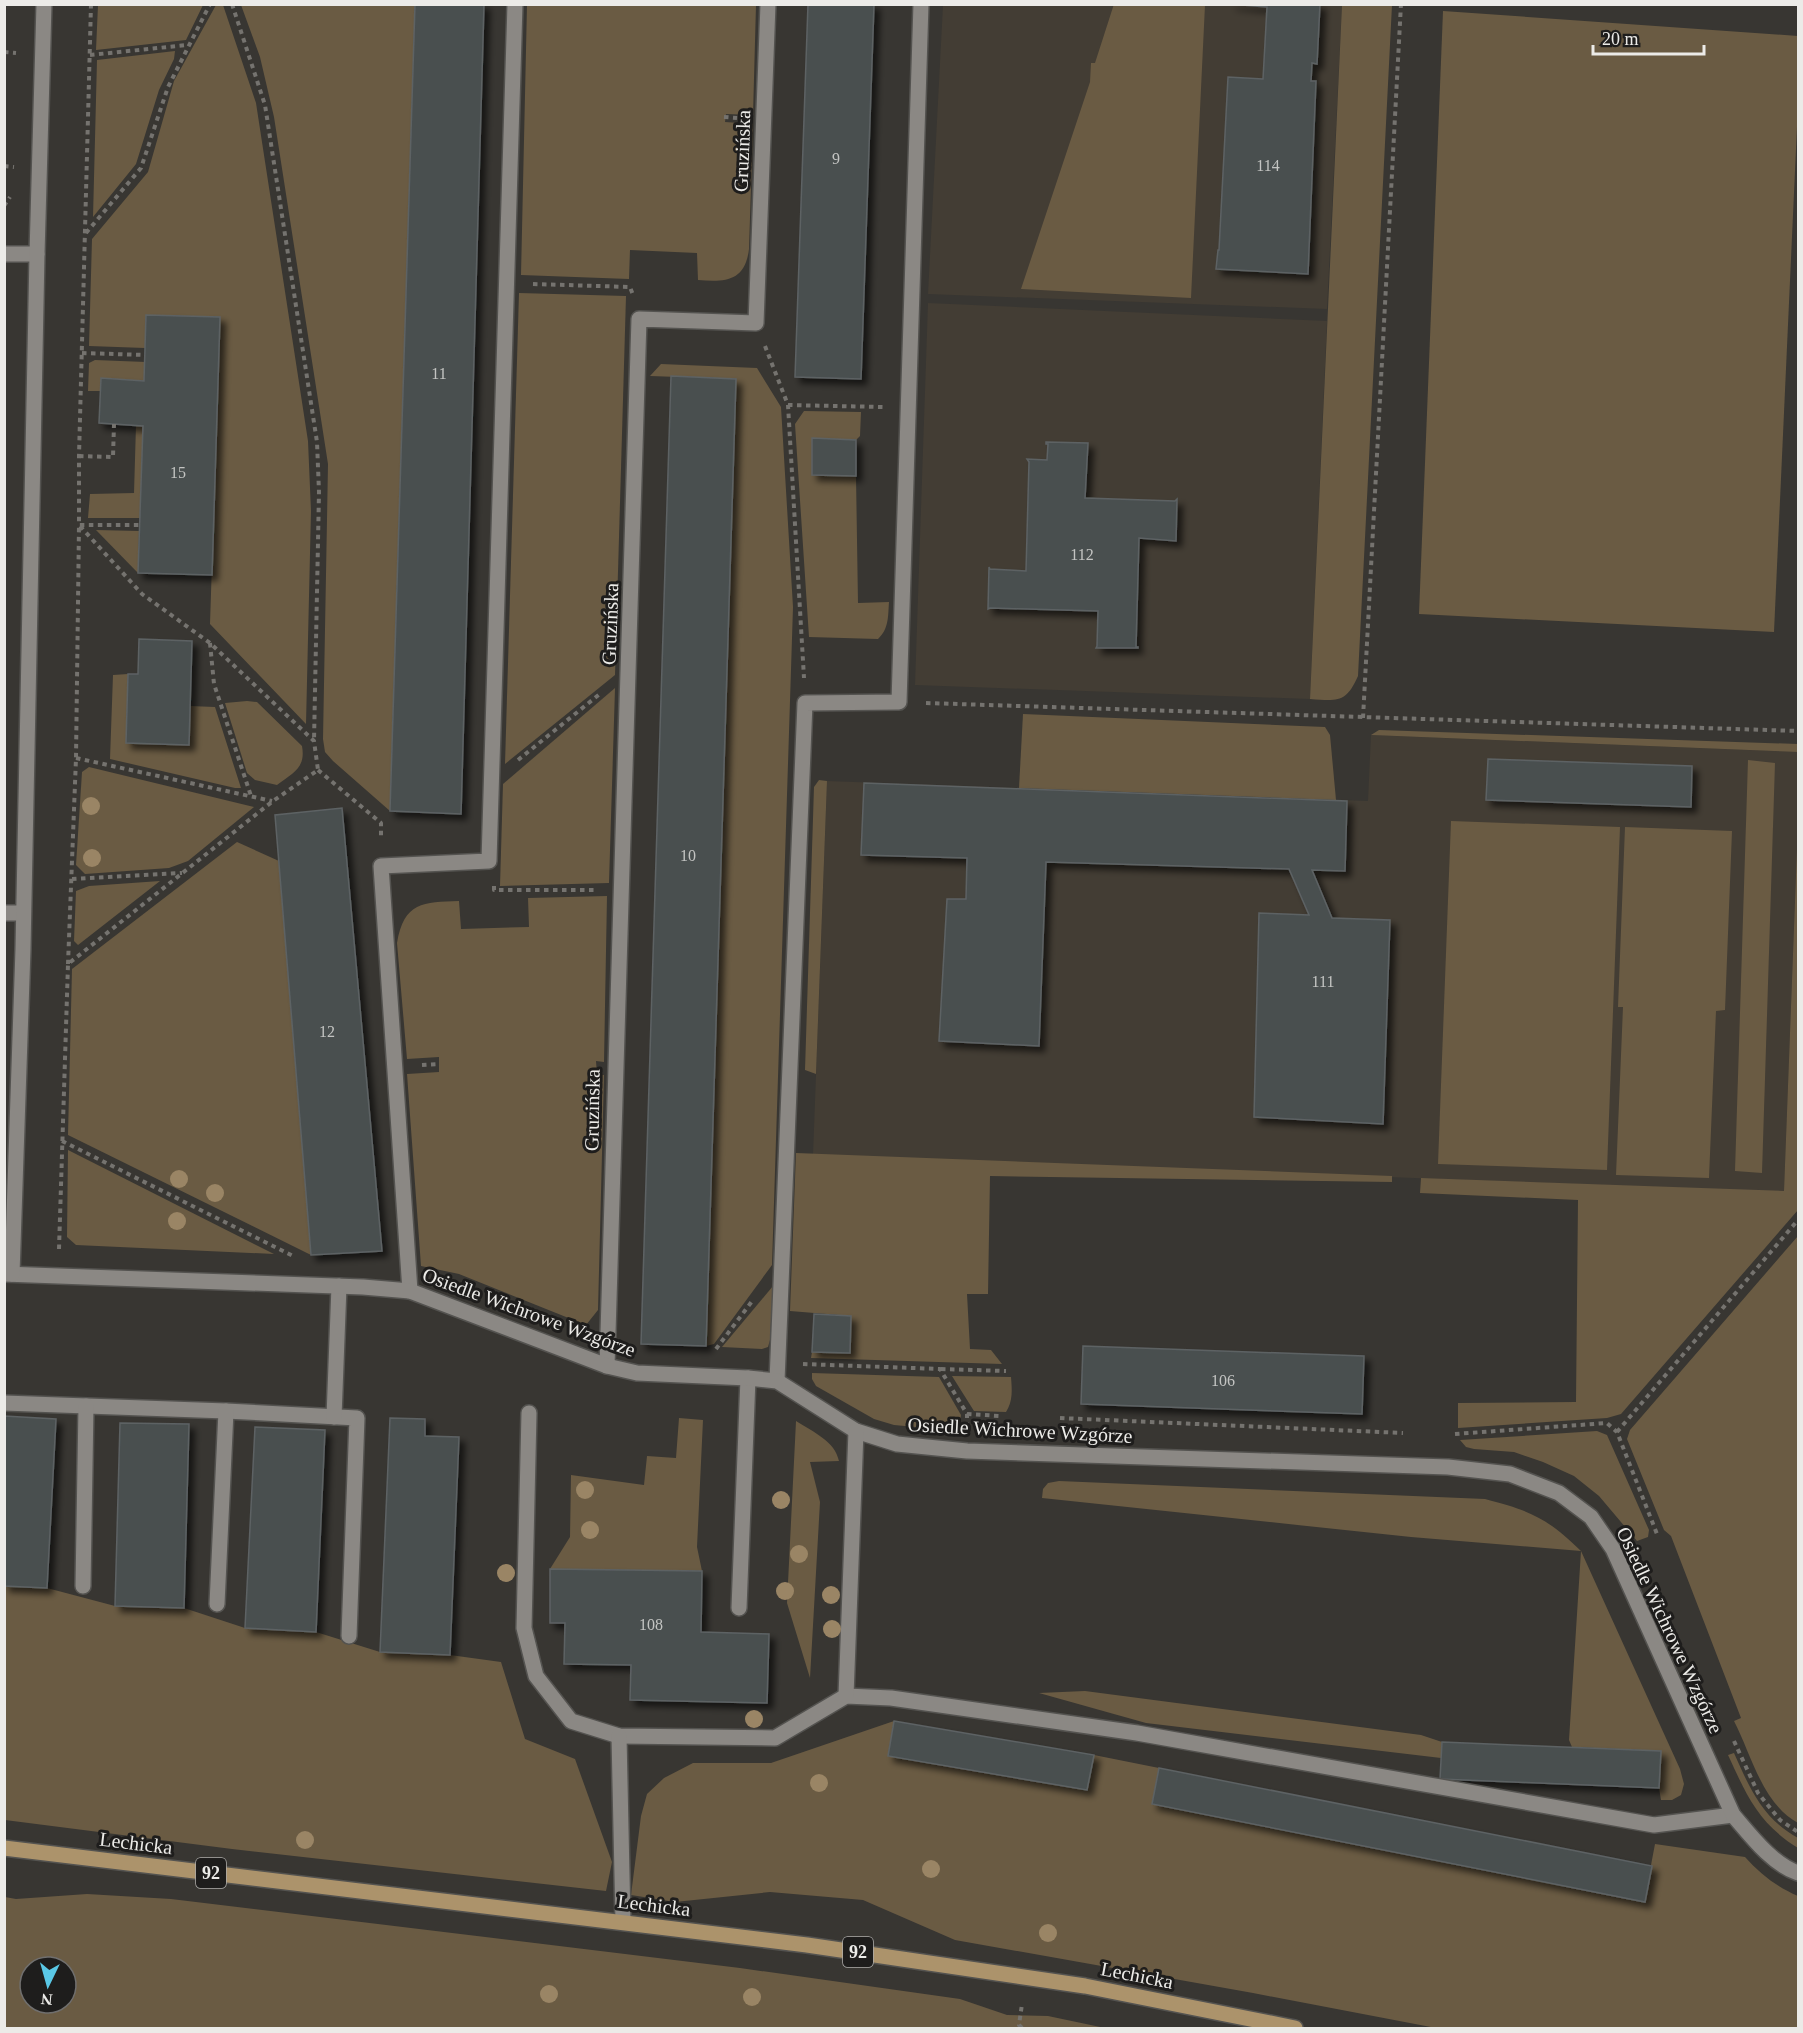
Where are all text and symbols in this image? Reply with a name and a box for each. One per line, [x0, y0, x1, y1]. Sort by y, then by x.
scale bar [1593, 18, 1704, 56]
text: 20 m [1602, 29, 1639, 49]
street label: Gruzińska [730, 109, 754, 192]
house number: 9 [832, 150, 840, 167]
house number: 114 [1256, 157, 1280, 174]
house number: 11 [431, 365, 447, 382]
house number: 15 [170, 464, 186, 481]
house number: 112 [1070, 546, 1094, 563]
street label: Gruzińska [598, 582, 622, 665]
house number: 10 [680, 847, 696, 864]
house number: 111 [1312, 973, 1334, 990]
house number: 12 [319, 1023, 335, 1040]
street label: Gruzińska [580, 1069, 604, 1151]
street label: Osiedle Wichrowe Wzgórze [419, 1263, 639, 1362]
house number: 106 [1211, 1372, 1235, 1389]
street label: Osiedle Wichrowe Wzgórze [907, 1413, 1133, 1448]
street label: Osiedle Wichrowe Wzgórze [1612, 1523, 1728, 1737]
house number: 108 [639, 1616, 663, 1633]
street label: Lechicka [98, 1828, 174, 1858]
road number: 92 [196, 1858, 226, 1888]
street label: Lechicka [616, 1890, 692, 1920]
road number: 92 [843, 1937, 873, 1967]
north arrow [18, 1955, 78, 2015]
street label: Lechicka [1099, 1957, 1175, 1993]
text: N [40, 1990, 53, 2008]

